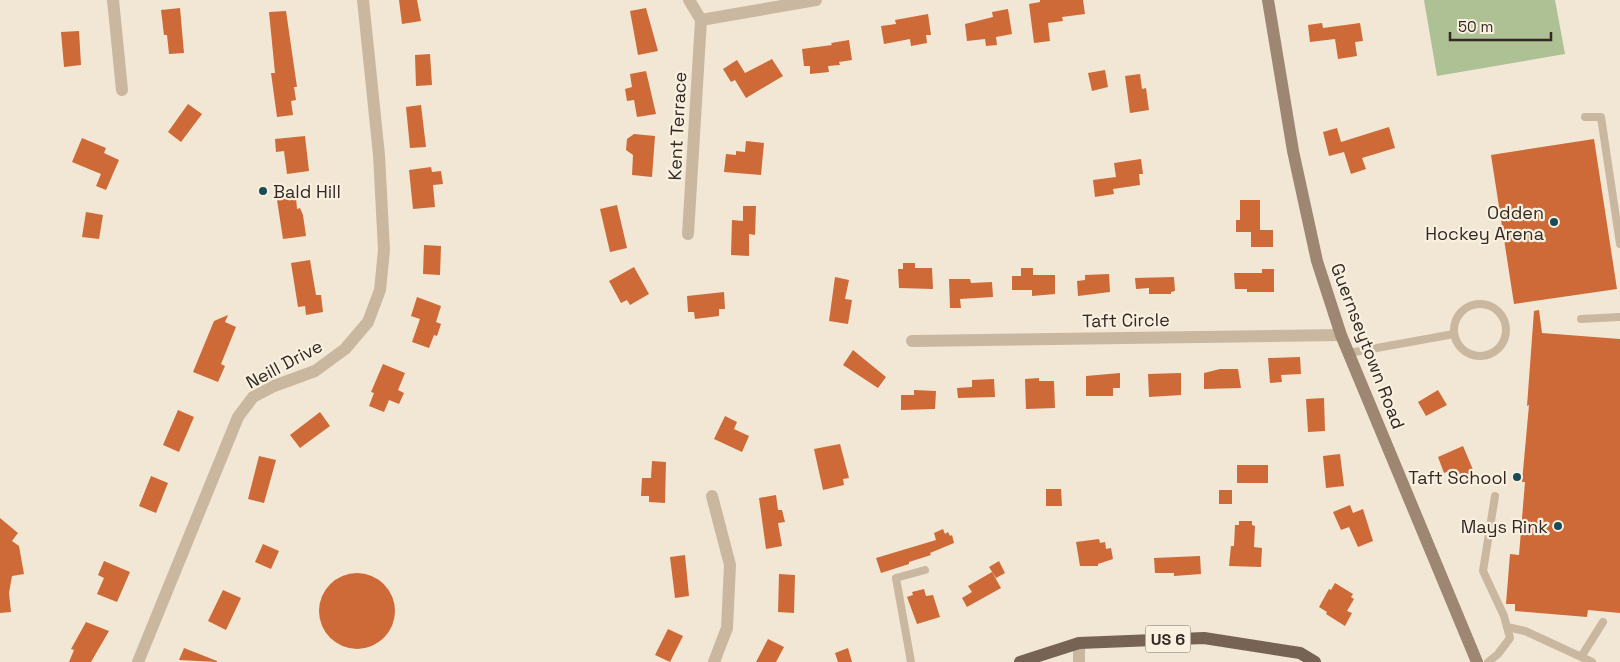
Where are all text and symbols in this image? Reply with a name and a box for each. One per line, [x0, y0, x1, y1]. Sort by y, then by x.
scale bar [1450, 10, 1551, 42]
text: 50 m [1458, 17, 1493, 36]
street label: Kent Terrace [663, 71, 691, 181]
place label: Bald Hill [273, 180, 341, 203]
marker: Bald Hill [257, 185, 269, 197]
place label: Odden Hockey Arena [1425, 201, 1544, 245]
marker: Odden Hockey Arena [1548, 216, 1560, 228]
street label: Guernseytown Road [1326, 260, 1410, 432]
street label: Taft Circle [1082, 308, 1170, 332]
street label: Neill Drive [242, 334, 326, 394]
place label: Taft School [1408, 466, 1507, 489]
marker: Taft School [1511, 471, 1523, 483]
place label: Mays Rink [1461, 515, 1548, 538]
marker: Mays Rink [1552, 520, 1564, 532]
road number: US 6 [1146, 626, 1190, 652]

